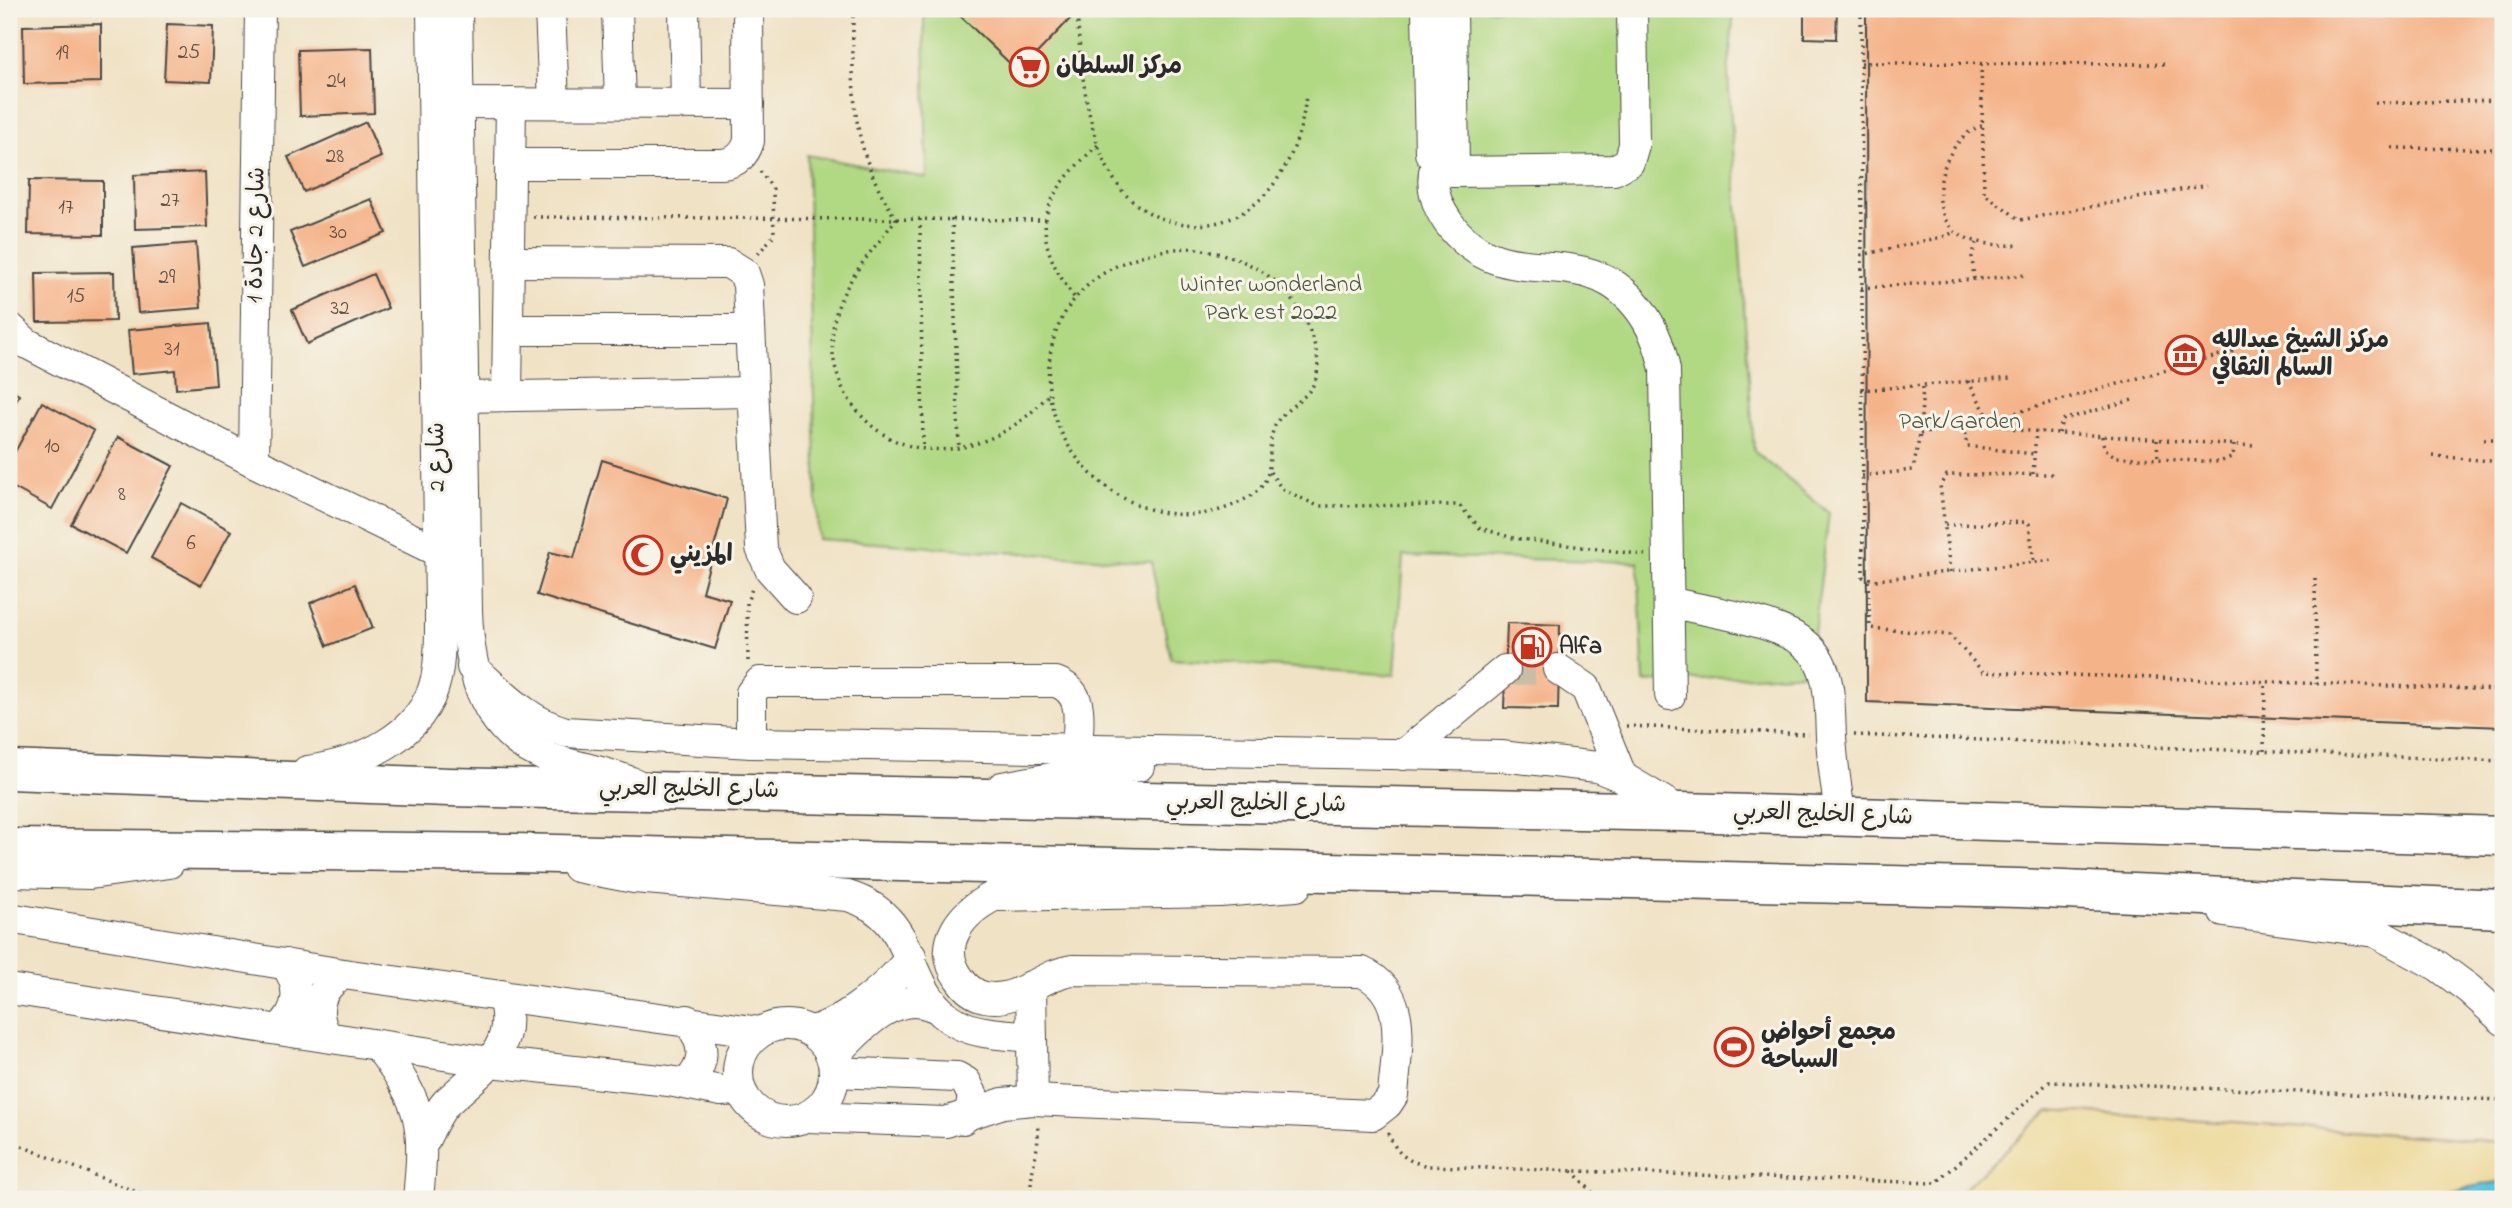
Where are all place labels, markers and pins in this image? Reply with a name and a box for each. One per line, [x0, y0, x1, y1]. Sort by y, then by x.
supermarket icon: مركز السلطان [1008, 46, 1050, 88]
place label: مركز السلطان [1056, 50, 1182, 85]
place label: مركز الشيخ عبدالله السالم الثقافي [2212, 324, 2389, 387]
museum icon: مركز الشيخ عبدالله السالم الثقافي [2164, 334, 2206, 376]
mosque icon: المزيني [622, 534, 664, 576]
place label: المزيني [670, 538, 733, 574]
fuel station icon: Alfa [1511, 626, 1553, 668]
place label: Alfa [1559, 630, 1602, 665]
place label: مجمع أحواض السباحة [1761, 1016, 1896, 1079]
sports icon: مجمع أحواض السباحة [1713, 1026, 1755, 1068]

